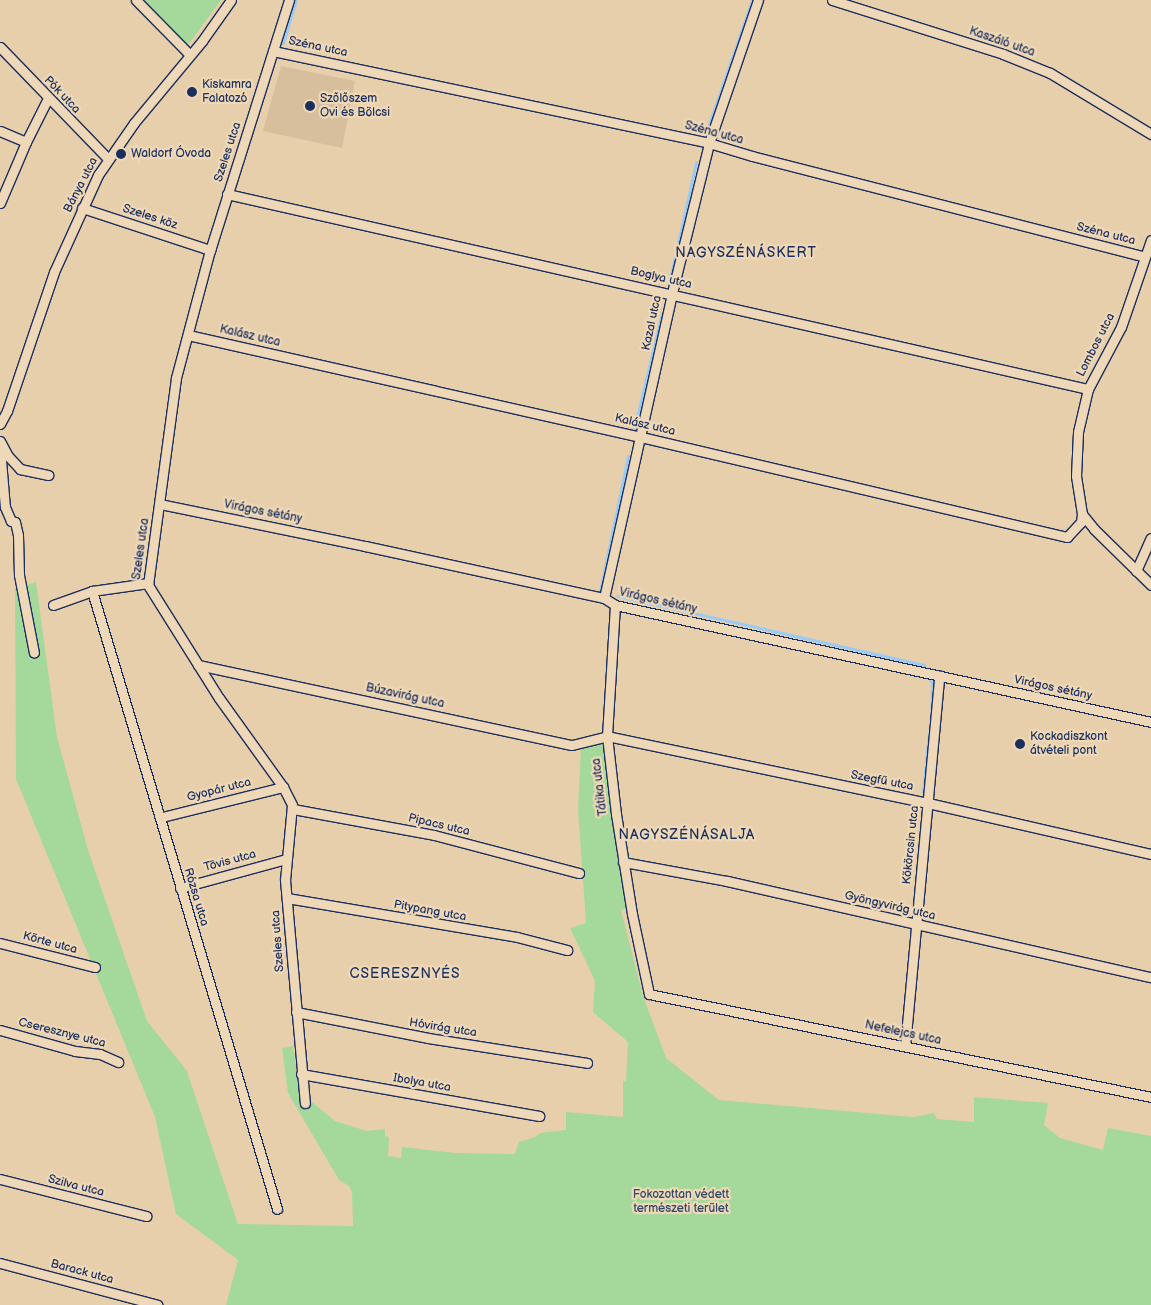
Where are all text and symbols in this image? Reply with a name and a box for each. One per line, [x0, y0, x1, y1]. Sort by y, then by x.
street label: Kaszáló utca [967, 24, 1037, 60]
street label: Széna utca [287, 34, 349, 60]
street label: Pók utca [41, 73, 83, 117]
place label: Kiskamra Falatozó [202, 78, 252, 106]
marker: Kiskamra Falatozó [186, 86, 198, 98]
place label: Szőlőszem Ovi és Bölcsi [320, 92, 390, 120]
marker: Szőlőszem Ovi és Bölcsi [304, 100, 316, 112]
street label: Széna utca [683, 118, 745, 148]
street label: Szeles utca [212, 120, 244, 184]
place label: Waldorf Óvoda [131, 147, 211, 161]
marker: Waldorf Óvoda [115, 148, 127, 160]
street label: Bánya utca [61, 155, 101, 215]
street label: Szeles köz [121, 201, 179, 233]
street label: Széna utca [1075, 220, 1137, 248]
district label: NAGYSZÉNÁSKERT [673, 245, 819, 261]
street label: Boglya utca [629, 264, 693, 292]
street label: Kazal utca [639, 294, 665, 352]
street label: Lombos utca [1074, 311, 1118, 379]
street label: Kalász utca [218, 322, 282, 350]
street label: Kalász utca [613, 411, 677, 439]
street label: Virágos sétány [223, 497, 303, 527]
street label: Szeles utca [130, 517, 152, 581]
street label: Virágos sétány [618, 585, 698, 617]
street label: Virágos sétány [1013, 673, 1093, 703]
street label: Búzavirág utca [364, 681, 446, 711]
place label: Kockadiszkont átvételi pont [1030, 730, 1108, 758]
marker: Kockadiszkont átvételi pont [1014, 738, 1026, 750]
street label: Tátika utca [589, 757, 611, 817]
street label: Szegfű utca [849, 768, 915, 794]
street label: Gyopár utca [186, 775, 252, 805]
street label: Kökörcsin utca [900, 805, 922, 885]
street label: Pipacs utca [407, 811, 471, 839]
district label: NAGYSZÉNÁSALJA [617, 827, 757, 843]
street label: Tövis utca [202, 847, 258, 875]
street label: Rózsa utca [180, 866, 212, 928]
street label: Gyöngyvirág utca [843, 889, 937, 923]
street label: Pitypang utca [393, 898, 467, 924]
street label: Szeles utca [269, 910, 287, 972]
street label: Körte utca [21, 929, 79, 957]
district label: CSERESZNYÉS [348, 966, 462, 982]
street label: Cseresznye utca [17, 1015, 107, 1051]
street label: Hóvirág utca [408, 1016, 478, 1040]
street label: Nefelejcs utca [863, 1018, 943, 1048]
street label: Ibolya utca [392, 1071, 452, 1095]
street label: Szilva utca [46, 1172, 106, 1200]
park label: Fokozottan védett természeti terület [633, 1188, 729, 1216]
street label: Barack utca [49, 1257, 115, 1287]

